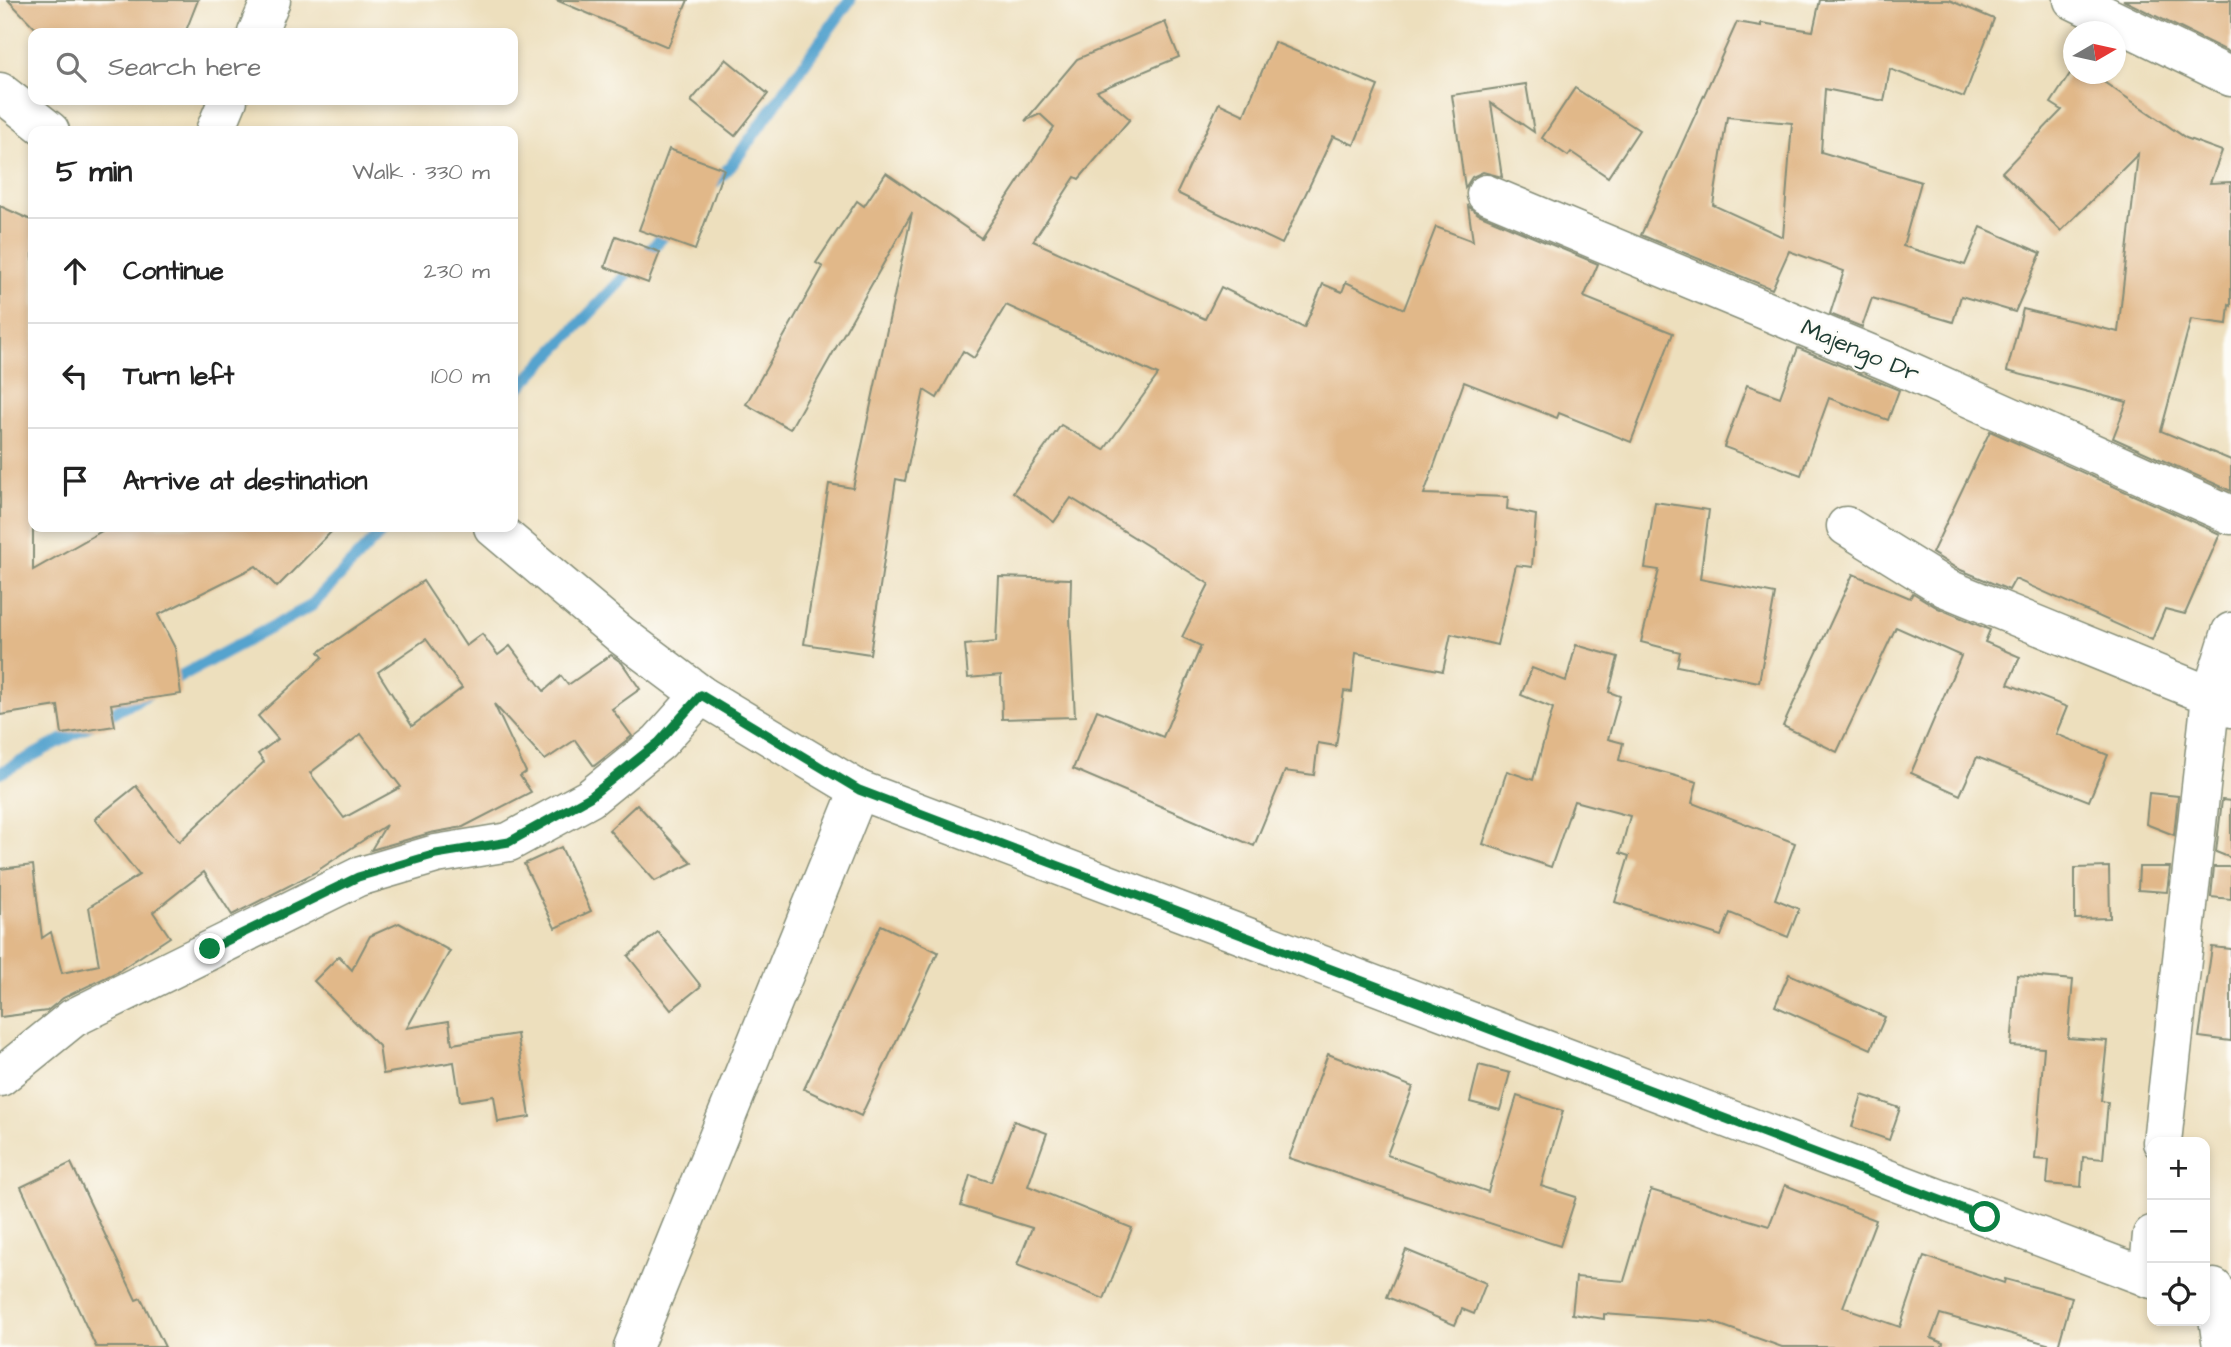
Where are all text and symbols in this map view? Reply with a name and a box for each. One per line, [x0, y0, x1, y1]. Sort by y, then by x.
north arrow [2063, 21, 2126, 84]
search box [28, 28, 518, 105]
icon: search [52, 48, 90, 86]
text: Search here [108, 49, 261, 85]
text: 5 min [56, 151, 132, 193]
text: Walk · 330 m [352, 156, 490, 188]
icon: ahead [56, 252, 94, 290]
text: Continue [123, 253, 224, 289]
text: 230 m [424, 255, 490, 287]
street label: Majengo Dr [1795, 311, 1924, 392]
icon: left [56, 357, 94, 395]
text: Turn left [123, 358, 234, 394]
text: 100 m [431, 360, 490, 392]
icon: arrive [56, 462, 94, 500]
text: Arrive at destination [123, 463, 368, 499]
route end [194, 933, 225, 964]
map controls [2147, 1137, 2210, 1326]
button: + [2147, 1137, 2210, 1200]
button: − [2147, 1200, 2210, 1263]
route start [1969, 1201, 2000, 1232]
button: locate [2147, 1263, 2210, 1326]

